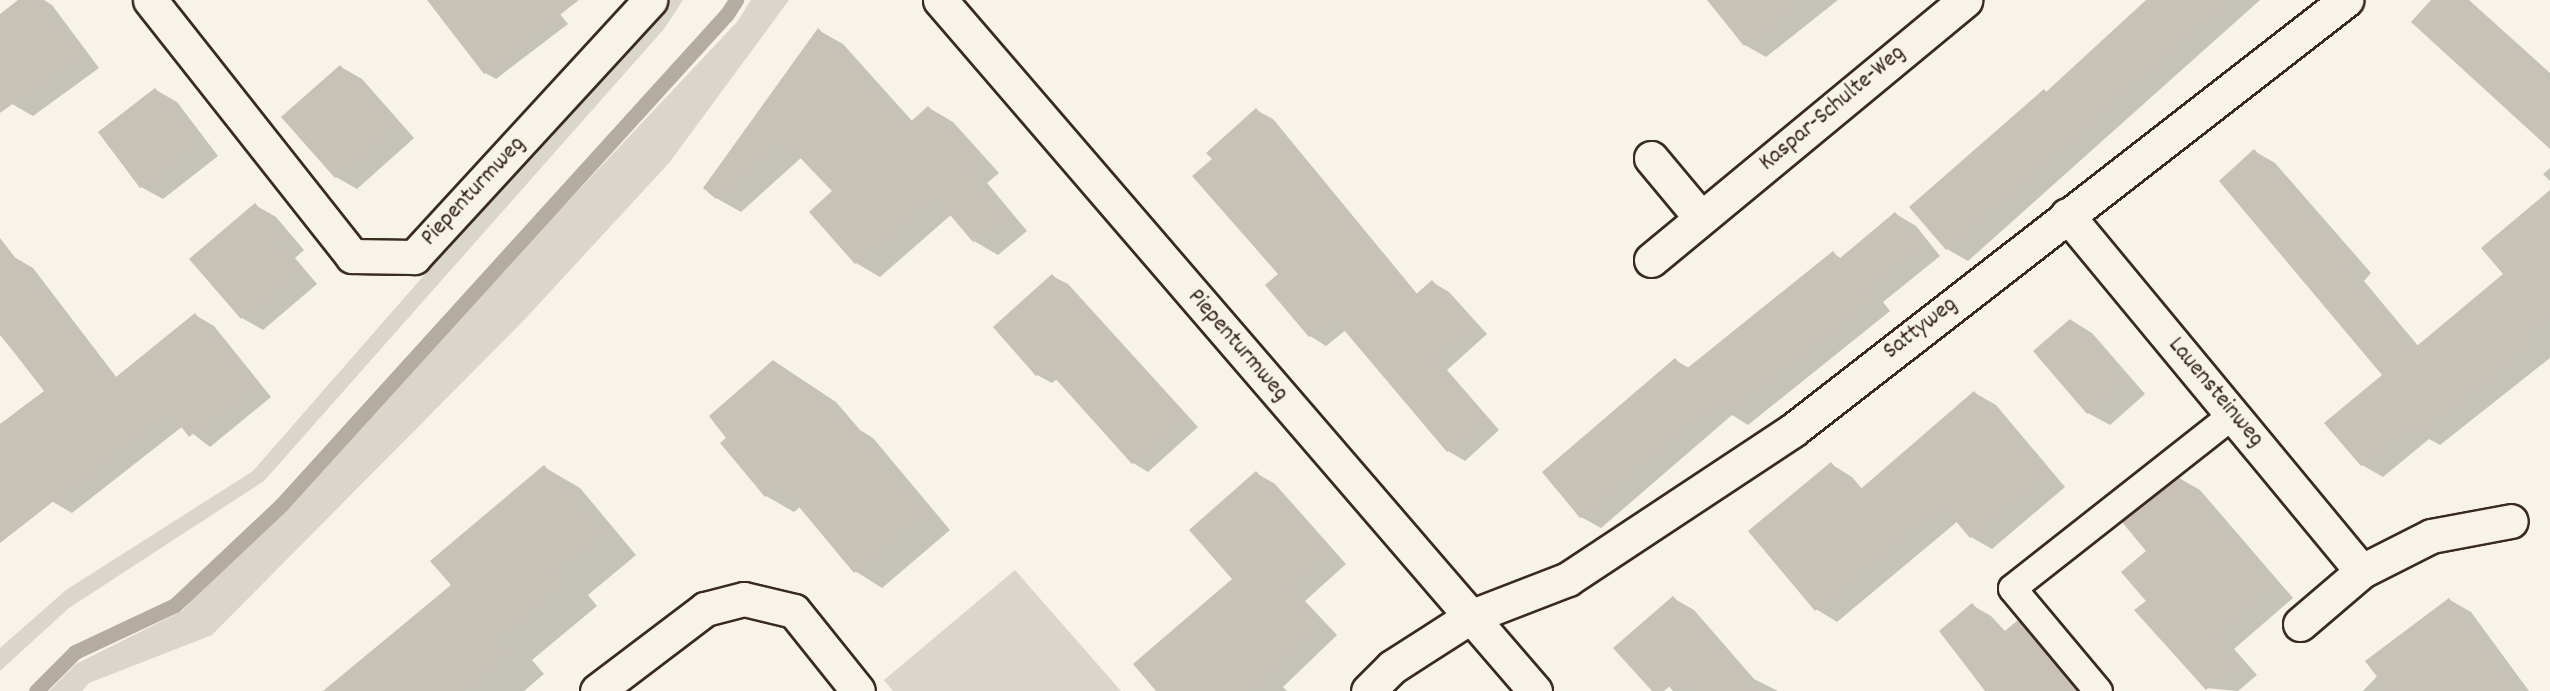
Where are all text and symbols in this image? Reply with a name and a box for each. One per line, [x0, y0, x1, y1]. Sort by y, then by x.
street label: Kaspar-Schulte-Weg [1754, 40, 1912, 178]
street label: Piepenturmweg [416, 131, 532, 253]
street label: Piepenturmweg [1180, 284, 1294, 408]
street label: Sattyweg [1878, 291, 1964, 367]
street label: Lauensteinweg [2161, 332, 2269, 454]

